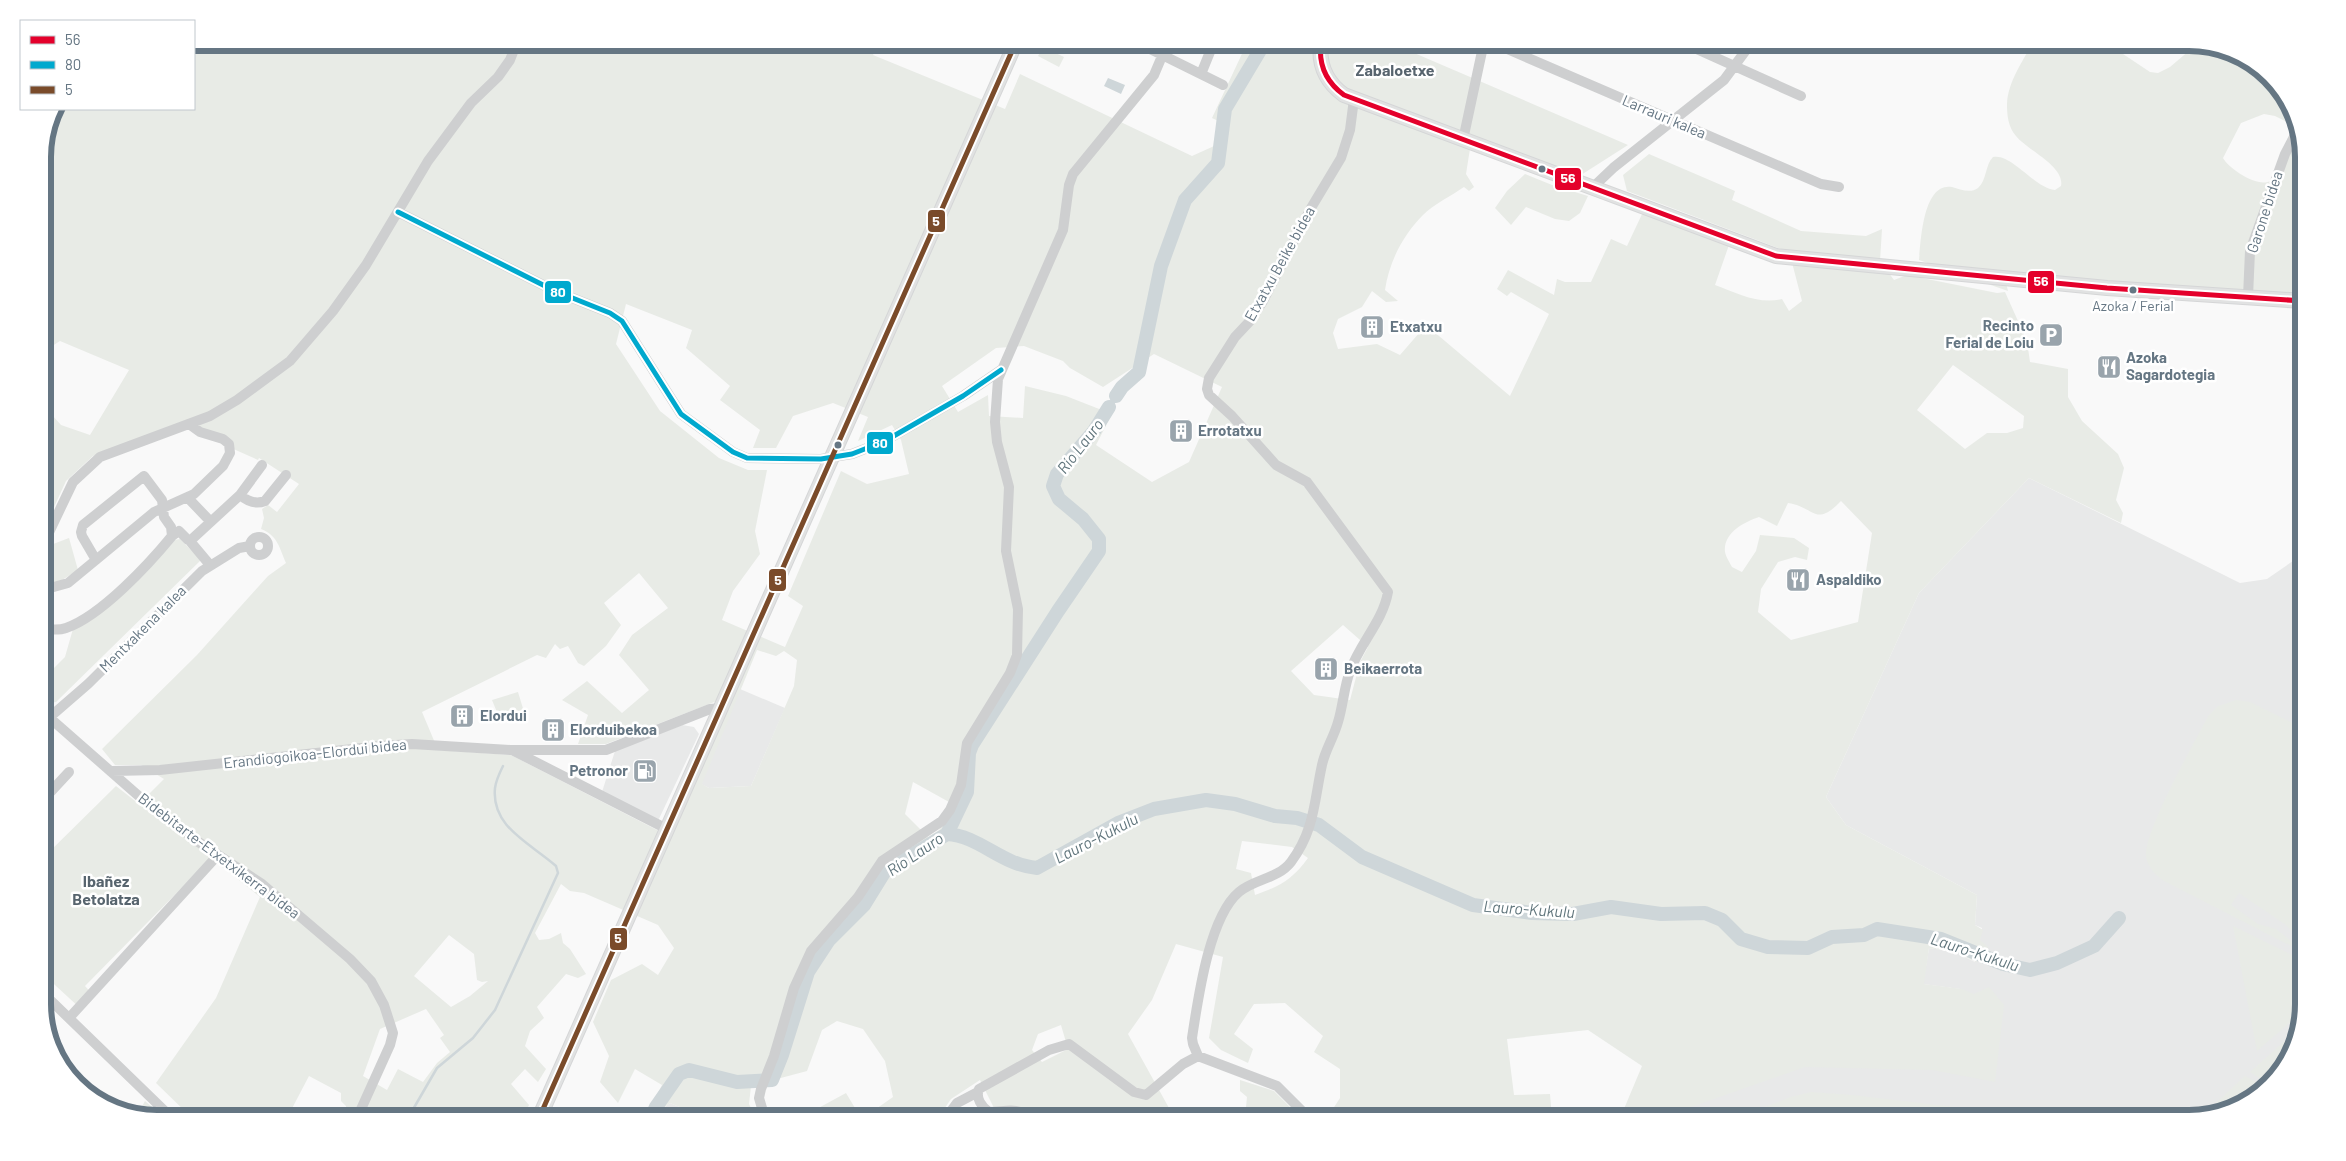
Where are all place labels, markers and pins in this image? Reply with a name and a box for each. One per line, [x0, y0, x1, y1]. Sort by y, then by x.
unlabelled marker [1537, 164, 1547, 174]
marker: Azoka / Ferial [2128, 285, 2138, 295]
place label: Azoka / Ferial [2092, 297, 2174, 314]
building icon: Etxatxu [1359, 314, 1385, 340]
place label: Recinto Ferial de Loiu [1946, 316, 2034, 351]
place label: Etxatxu [1390, 317, 1442, 335]
parking icon: Recinto Ferial de Loiu [2038, 322, 2064, 348]
place label: Azoka Sagardotegia [2126, 348, 2215, 383]
restaurant icon: Azoka Sagardotegia [2096, 354, 2122, 380]
building icon: Errotatxu [1168, 418, 1194, 444]
place label: Errotatxu [1198, 421, 1262, 439]
unlabelled marker [833, 440, 843, 450]
restaurant icon: Aspaldiko [1785, 567, 1811, 593]
place label: Aspaldiko [1816, 570, 1882, 588]
building icon: Beikaerrota [1313, 656, 1339, 682]
place label: Beikaerrota [1344, 659, 1422, 677]
building icon: Elordui [449, 703, 475, 729]
place label: Elordui [480, 706, 527, 724]
building icon: Elorduibekoa [540, 717, 566, 743]
place label: Elorduibekoa [570, 720, 657, 738]
fuel station icon: Petronor [632, 758, 658, 784]
place label: Petronor [570, 761, 628, 779]

